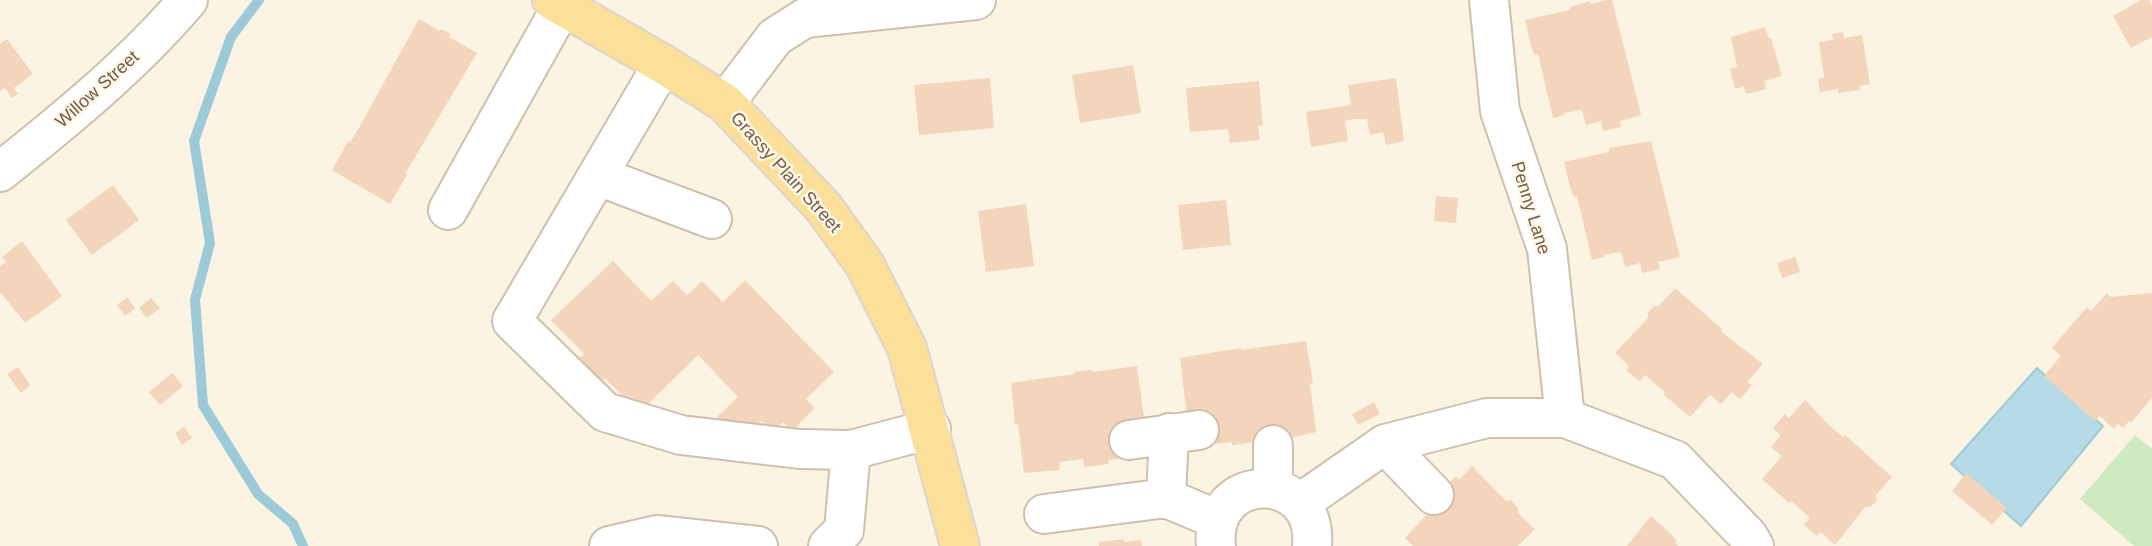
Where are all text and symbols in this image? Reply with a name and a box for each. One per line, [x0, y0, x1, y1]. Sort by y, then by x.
street label: Willow Street [51, 46, 143, 132]
street label: Grassy Plain Street [727, 108, 845, 236]
street label: Penny Lane [1507, 159, 1555, 257]

